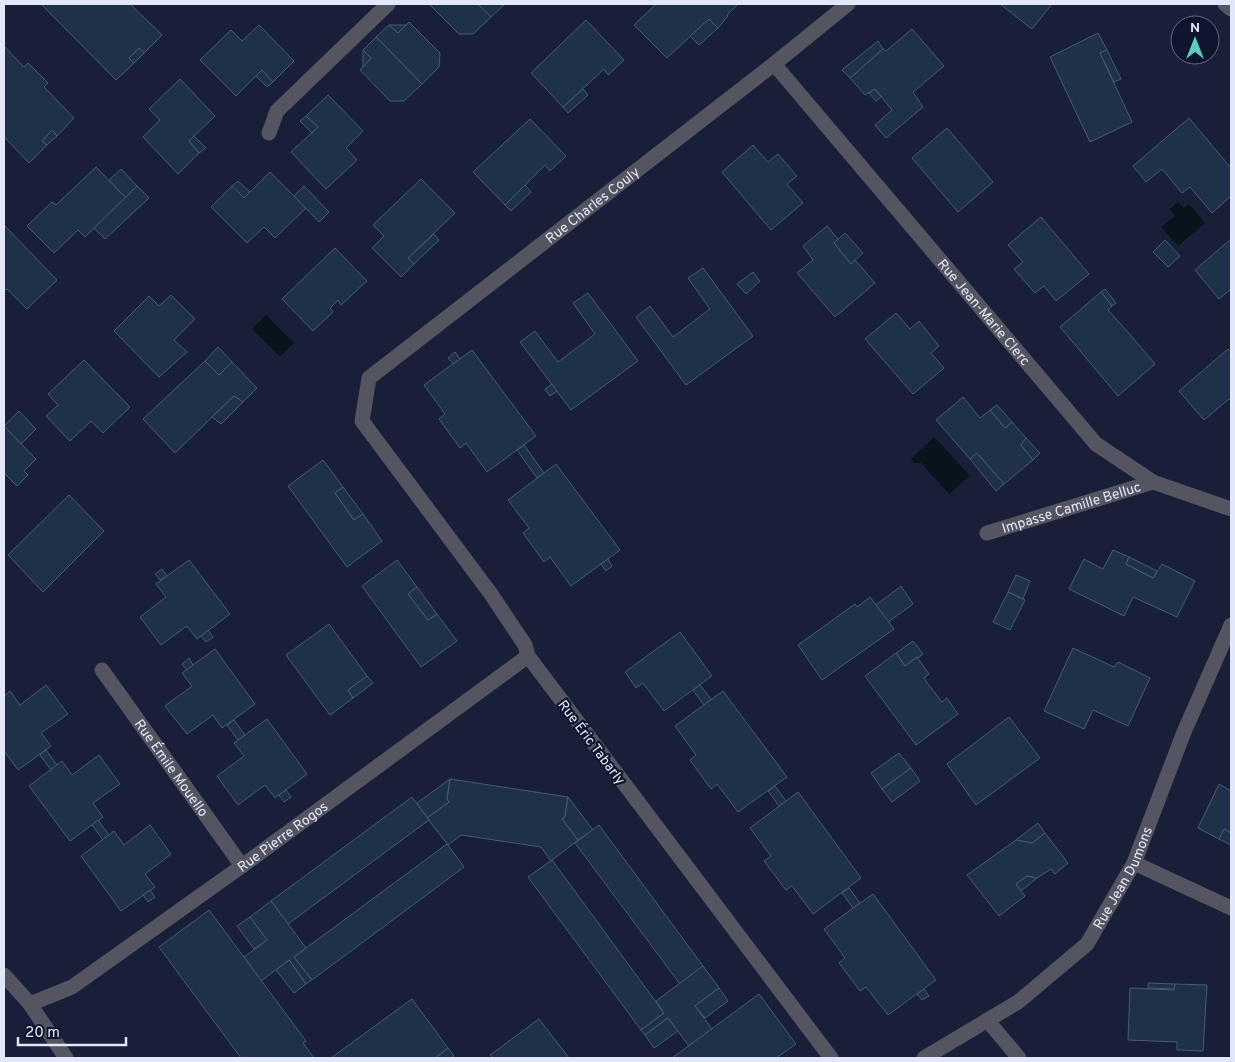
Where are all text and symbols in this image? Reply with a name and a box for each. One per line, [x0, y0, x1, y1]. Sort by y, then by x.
north arrow [1170, 15, 1220, 65]
text: N [1190, 20, 1200, 37]
street label: Rue Charles Couly [543, 164, 644, 248]
street label: Rue Jean-Marie Clerc [933, 256, 1033, 370]
street label: Impasse Camille Belluc [1000, 479, 1143, 538]
street label: Rue Éric Tabarly [554, 697, 629, 789]
street label: Rue Émile Mouello [130, 717, 211, 821]
street label: Rue Pierre Rogos [235, 799, 332, 876]
street label: Rue Jean Dumons [1090, 825, 1157, 933]
scale bar [18, 1014, 125, 1046]
text: 20 m [25, 1024, 60, 1043]

